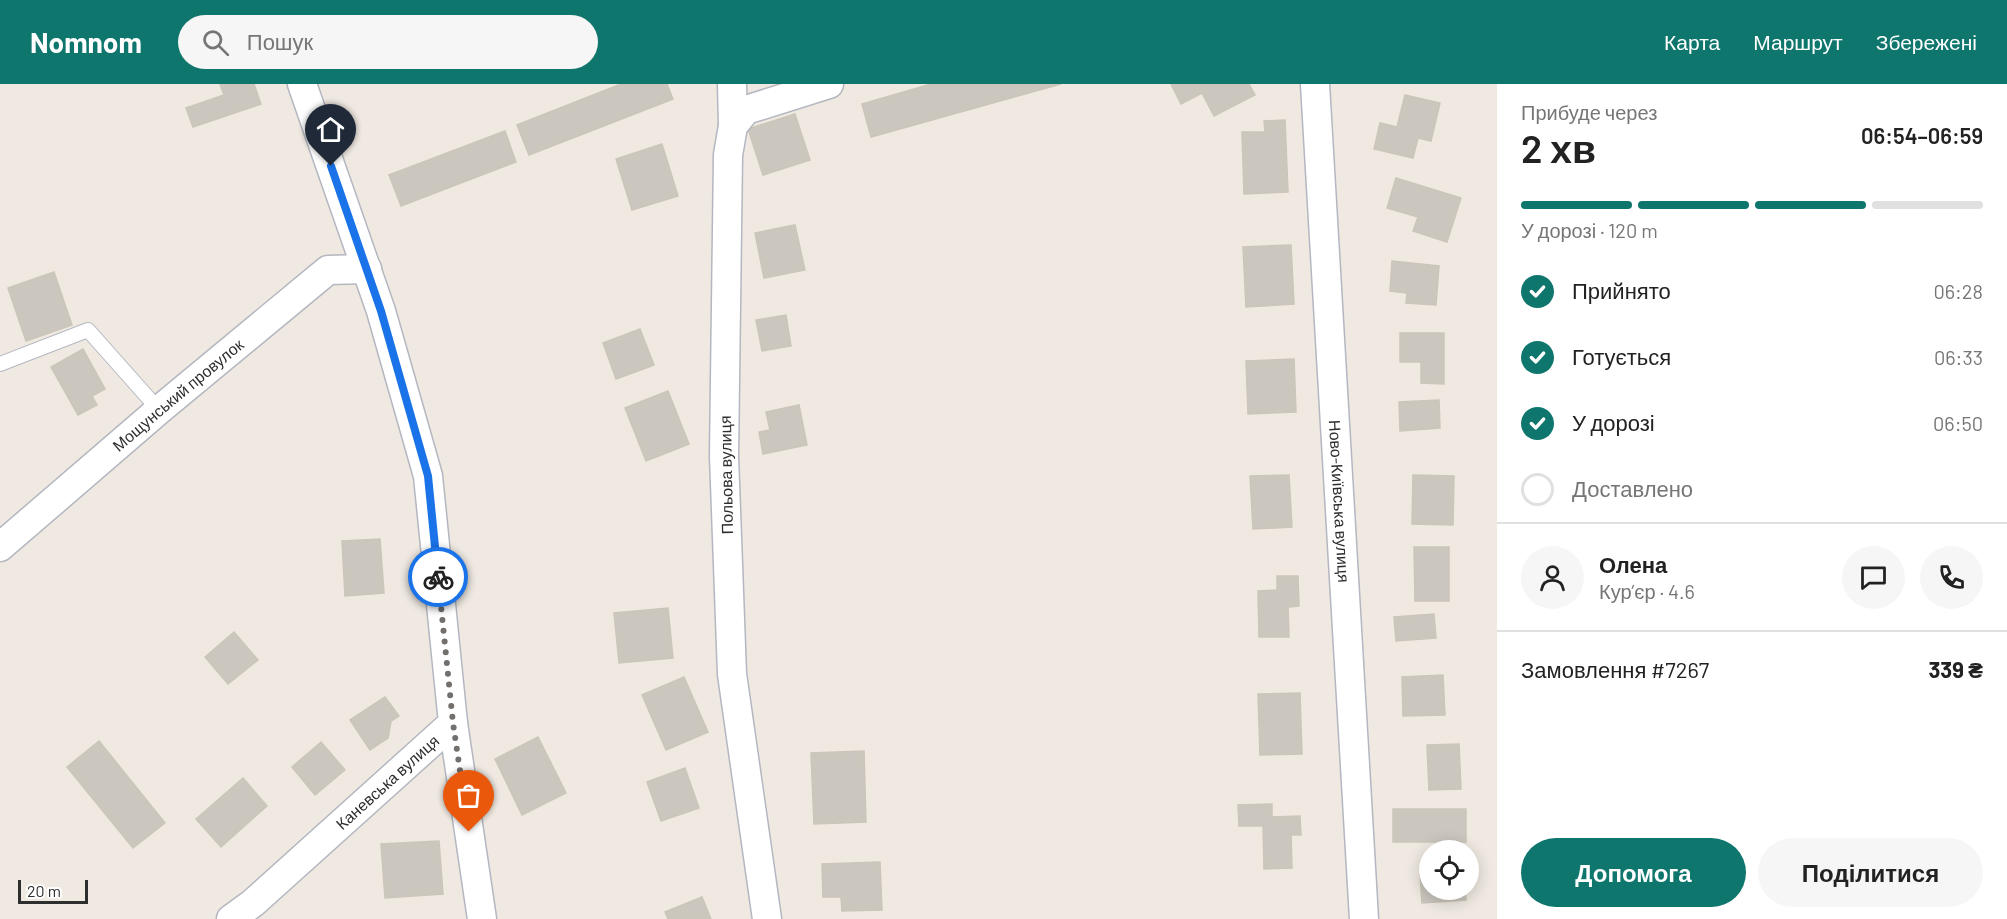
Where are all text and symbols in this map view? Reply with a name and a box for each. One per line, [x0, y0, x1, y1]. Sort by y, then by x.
search box [178, 15, 598, 69]
text: Nomnom [30, 25, 142, 59]
icon: search [199, 26, 232, 59]
text: Пошук [247, 28, 313, 54]
text: Карта [1664, 29, 1720, 54]
text: Маршрут [1753, 29, 1843, 54]
text: Збережені [1876, 29, 1977, 54]
text: Прибуде через [1521, 100, 1657, 124]
pin [305, 104, 356, 166]
icon: home [314, 113, 347, 146]
text: 06:54–06:59 [1861, 122, 1983, 148]
text: 2 хв [1521, 124, 1596, 171]
text: У дорозі · 120 m [1521, 218, 1658, 242]
icon: check [1521, 275, 1554, 308]
text: Прийнято [1572, 277, 1671, 303]
text: 06:28 [1933, 279, 1983, 303]
street label: Мощунський провулок [108, 334, 248, 455]
icon: check [1521, 341, 1554, 374]
text: Готується [1572, 343, 1671, 369]
text: 06:33 [1934, 345, 1983, 369]
icon: check [1521, 407, 1554, 440]
text: У дорозі [1572, 409, 1655, 435]
text: 06:50 [1933, 411, 1983, 435]
street label: Польова вулиця [715, 415, 736, 535]
street label: Ново-Київська вулиця [1326, 419, 1354, 583]
text: Доставлено [1572, 475, 1693, 501]
button: person [1521, 546, 1584, 609]
button: chat [1842, 546, 1905, 609]
button: phone [1920, 546, 1983, 609]
courier [408, 547, 468, 607]
text: Олена [1599, 551, 1667, 577]
icon: bike [422, 561, 455, 594]
text: Кур’єр · 4.6 [1599, 579, 1695, 603]
text: Замовлення #7267 [1521, 656, 1709, 682]
text: 339 ₴ [1928, 656, 1983, 682]
street label: Каневська вулиця [332, 730, 442, 833]
pin [443, 770, 494, 832]
icon: bag [452, 779, 485, 812]
button: Допомога [1521, 838, 1746, 907]
button: Поділитися [1758, 838, 1983, 907]
map controls [1419, 840, 1479, 900]
button: locate [1419, 840, 1479, 900]
scale bar [18, 877, 88, 904]
text: 20 m [27, 881, 61, 900]

